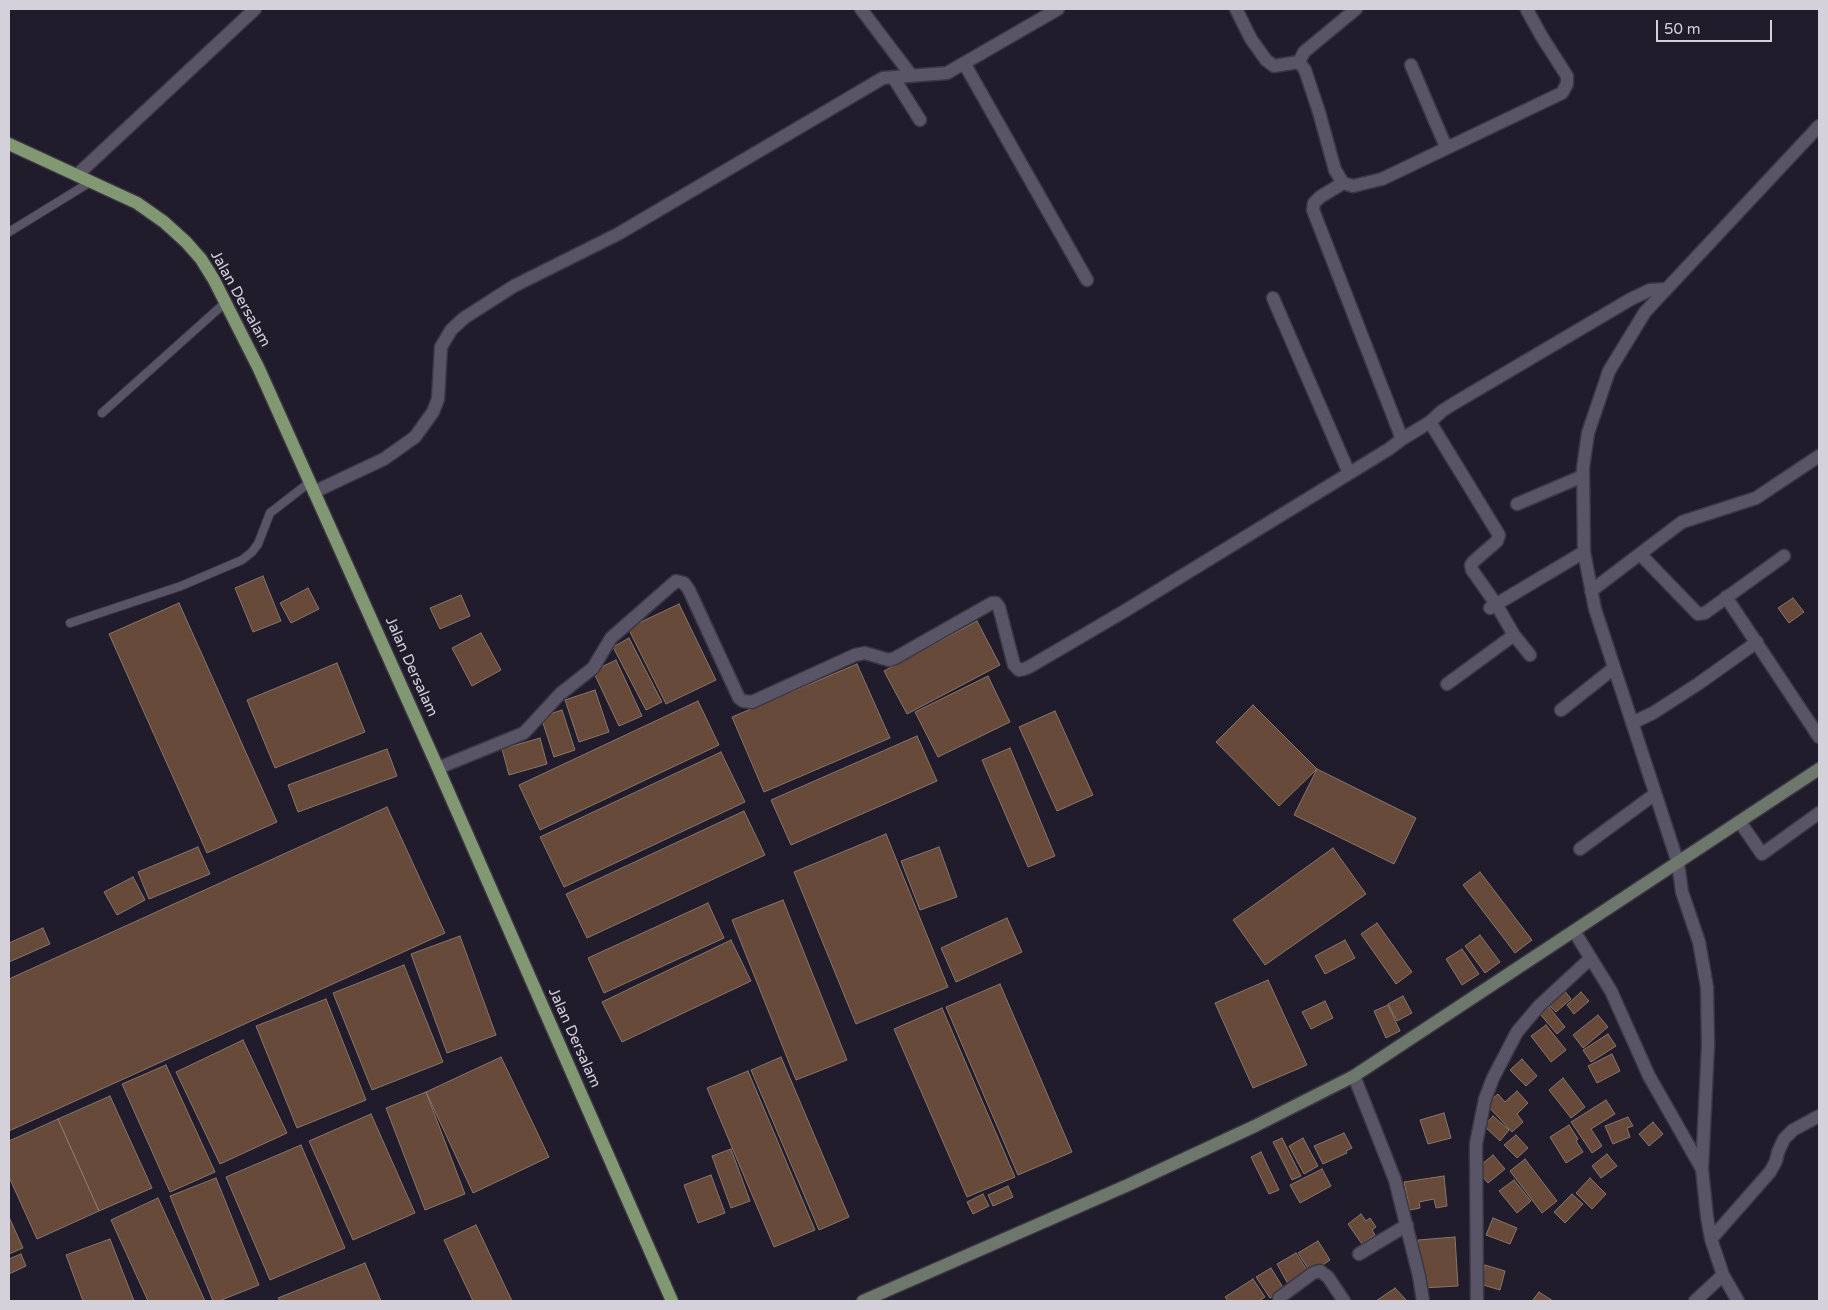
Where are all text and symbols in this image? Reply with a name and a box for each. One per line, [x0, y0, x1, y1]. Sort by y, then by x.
scale bar [1658, 10, 1774, 42]
text: 50 m [1664, 20, 1701, 38]
street label: Jalan Dersalam [206, 248, 274, 350]
street label: Jalan Dersalam [381, 614, 441, 720]
street label: Jalan Dersalam [544, 985, 604, 1091]

